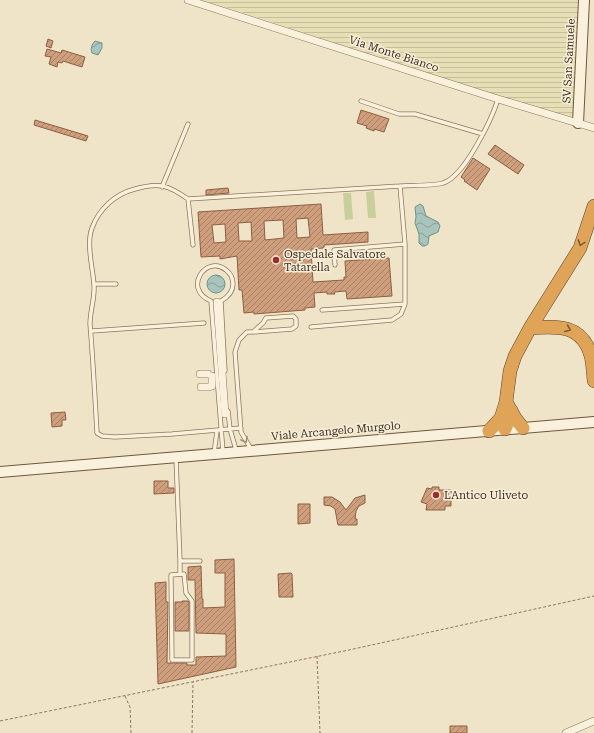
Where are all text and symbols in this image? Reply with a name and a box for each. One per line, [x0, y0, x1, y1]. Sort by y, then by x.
street label: SV San Samuele [560, 18, 578, 104]
street label: Via Monte Bianco [347, 33, 441, 75]
one-way arrow [578, 239, 586, 246]
place label: Ospedale Salvatore Tatarella [284, 248, 386, 274]
marker: Ospedale Salvatore Tatarella [271, 255, 281, 265]
one-way arrow [564, 325, 571, 333]
street label: Viale Arcangelo Murgolo [271, 419, 402, 443]
one-way arrow [241, 435, 248, 443]
place label: L'Antico Uliveto [444, 489, 528, 502]
marker: L'Antico Uliveto [431, 490, 441, 500]

